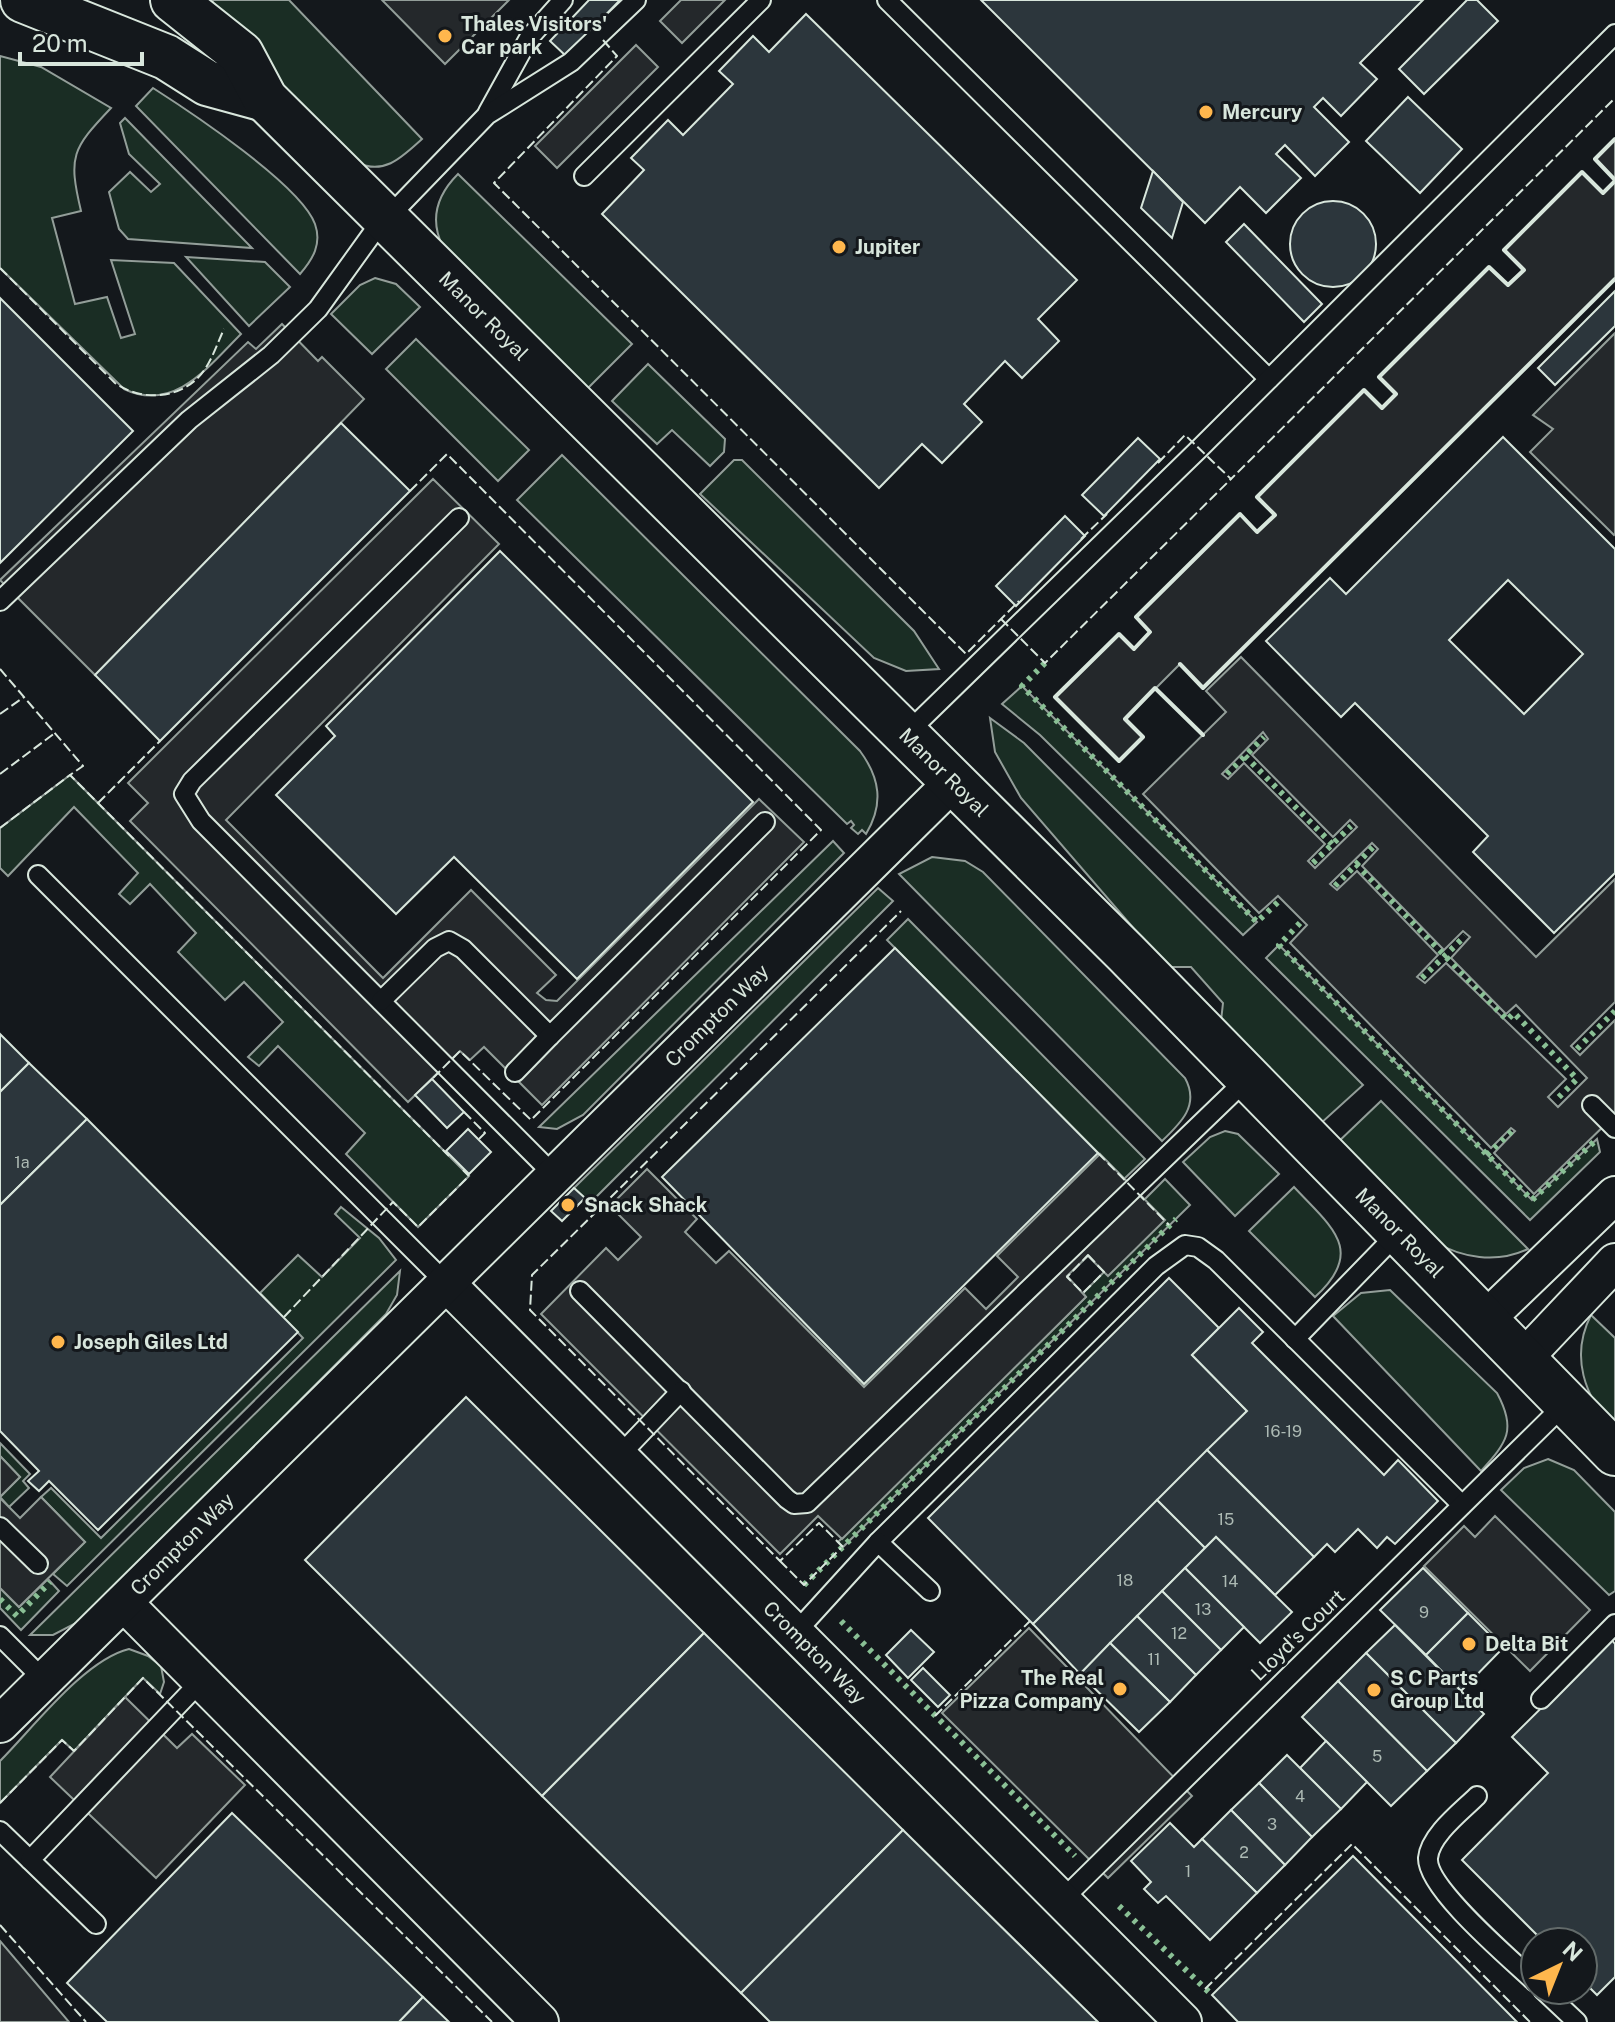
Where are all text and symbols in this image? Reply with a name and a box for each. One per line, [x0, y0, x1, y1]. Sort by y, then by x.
place label: Thales Visitors' Car park [461, 12, 607, 59]
scale bar [20, 16, 142, 66]
marker: Thales Visitors' Car park [436, 27, 454, 45]
text: 20 m [32, 29, 88, 57]
place label: Mercury [1222, 100, 1302, 124]
marker: Mercury [1197, 103, 1215, 121]
place label: Jupiter [855, 235, 920, 259]
marker: Jupiter [830, 238, 848, 256]
street label: Manor Royal [434, 267, 534, 365]
street label: Manor Royal [894, 723, 994, 822]
street label: Crompton Way [660, 959, 774, 1072]
house number: 1a [14, 1153, 30, 1172]
street label: Manor Royal [1350, 1183, 1449, 1283]
place label: Snack Shack [584, 1193, 708, 1217]
marker: Snack Shack [559, 1196, 577, 1214]
place label: Joseph Giles Ltd [74, 1330, 228, 1354]
marker: Joseph Giles Ltd [49, 1333, 67, 1351]
house number: 16-19 [1264, 1422, 1302, 1441]
street label: Crompton Way [125, 1488, 239, 1600]
house number: 15 [1218, 1510, 1234, 1529]
house number: 18 [1117, 1571, 1133, 1590]
house number: 14 [1222, 1572, 1238, 1591]
street label: Lloyd's Court [1246, 1584, 1350, 1686]
street label: Crompton Way [758, 1596, 871, 1709]
house number: 13 [1195, 1600, 1211, 1619]
house number: 9 [1419, 1603, 1429, 1622]
house number: 12 [1171, 1624, 1187, 1643]
place label: Delta Bit [1485, 1632, 1568, 1656]
marker: Delta Bit [1460, 1635, 1478, 1653]
house number: 11 [1147, 1650, 1161, 1669]
place label: The Real Pizza Company [959, 1666, 1104, 1713]
place label: S C Parts Group Ltd [1390, 1666, 1484, 1713]
marker: The Real Pizza Company [1111, 1680, 1129, 1698]
marker: S C Parts Group Ltd [1365, 1681, 1383, 1699]
house number: 5 [1372, 1747, 1382, 1766]
house number: 4 [1295, 1787, 1305, 1806]
house number: 3 [1267, 1815, 1277, 1834]
house number: 2 [1239, 1843, 1249, 1862]
house number: 1 [1185, 1862, 1191, 1881]
north arrow [1519, 1926, 1599, 2006]
text: N [1557, 1936, 1588, 1967]

